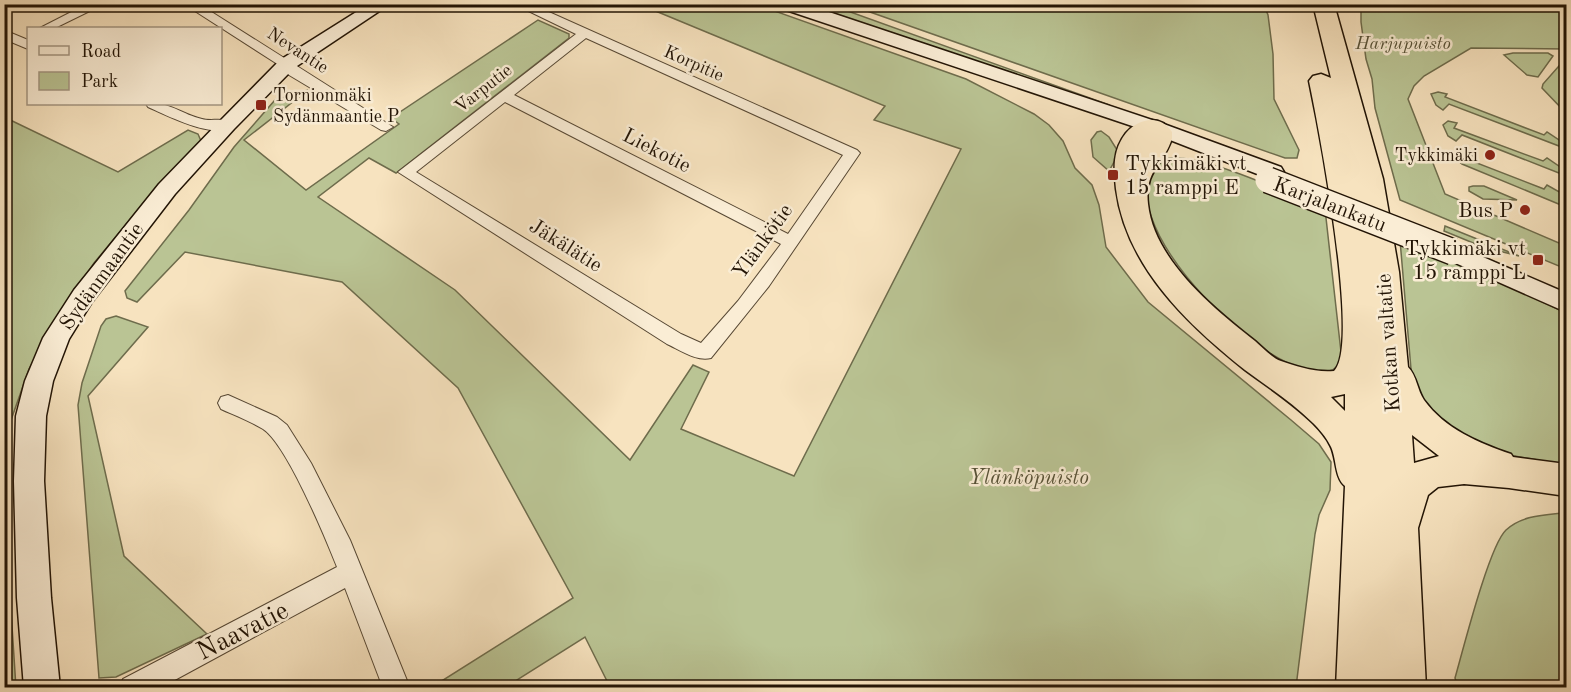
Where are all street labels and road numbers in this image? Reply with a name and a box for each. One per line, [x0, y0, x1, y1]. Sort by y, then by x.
street label: Nevantie [264, 24, 331, 77]
street label: Korpitie [661, 43, 726, 85]
street label: Varputie [452, 61, 516, 117]
street label: Liekotie [619, 125, 694, 177]
street label: Karjalankatu [1270, 174, 1389, 237]
street label: Ylänkötie [729, 201, 797, 283]
street label: Jäkälätie [525, 216, 605, 277]
street label: Sydänmaantie [56, 219, 148, 335]
street label: Kotkan valtatie [1374, 273, 1405, 413]
street label: Naavatie [193, 598, 293, 666]

